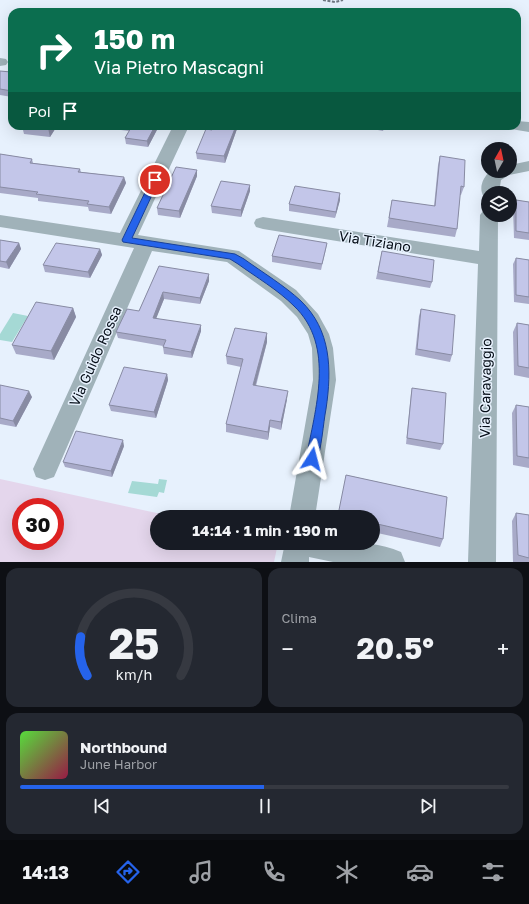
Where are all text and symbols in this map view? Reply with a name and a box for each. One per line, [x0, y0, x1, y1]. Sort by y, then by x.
text: 150 m [94, 22, 175, 55]
icon: right [28, 24, 80, 76]
text: Via Pietro Mascagni [94, 56, 264, 78]
icon: arrive [59, 100, 81, 122]
text: Poi [28, 102, 51, 120]
north arrow [481, 142, 517, 178]
map controls [481, 142, 517, 222]
pin [138, 163, 172, 197]
icon: arrive [144, 169, 166, 191]
button: layers [481, 186, 517, 222]
street label: Via Tiziano [338, 227, 412, 255]
street label: Via Guido Rossa [65, 303, 125, 409]
street label: Via Caravaggio [476, 338, 494, 438]
position arrow [291, 438, 333, 480]
speed limit sign: 30 [12, 498, 64, 550]
text: 14:14 · 1 min · 190 m [192, 521, 338, 539]
text: Clima [282, 610, 317, 626]
text: 25 [108, 617, 159, 667]
text: 20.5° [357, 630, 434, 666]
text: − [282, 635, 294, 662]
text: + [497, 635, 509, 662]
text: km/h [116, 665, 152, 682]
text: Northbound [80, 738, 167, 756]
text: June Harbor [80, 756, 157, 772]
icon: previous [91, 795, 113, 817]
icon: pause [254, 795, 276, 817]
icon: next [417, 795, 439, 817]
icon: directions [114, 858, 142, 886]
icon: music [187, 858, 215, 886]
icon: phone [260, 858, 288, 886]
icon: climate [333, 858, 361, 886]
icon: car [406, 858, 434, 886]
icon: filters [479, 858, 507, 886]
text: 14:13 [22, 861, 69, 883]

